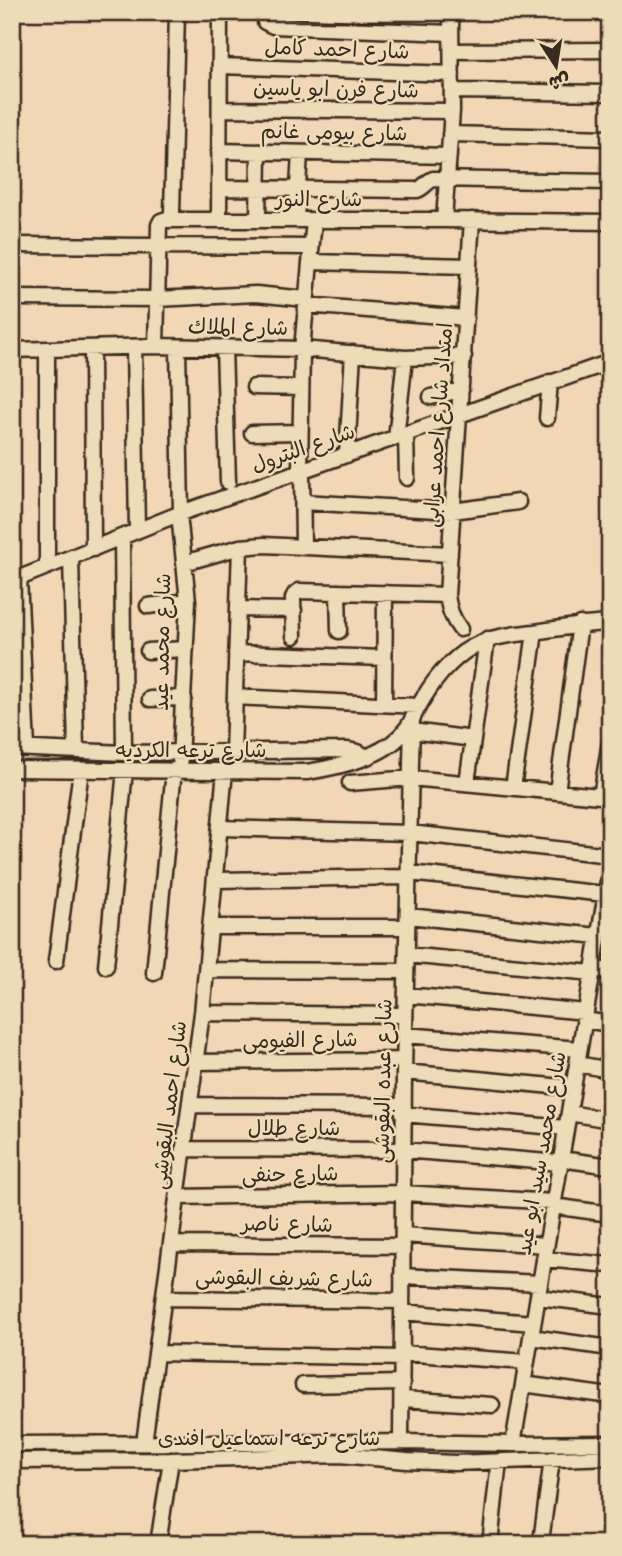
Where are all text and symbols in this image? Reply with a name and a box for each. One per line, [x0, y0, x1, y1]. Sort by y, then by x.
street label: شارع احمد كامل [264, 31, 410, 67]
north arrow [520, 32, 590, 102]
text: ش [547, 69, 572, 98]
street label: شارع فرن ابو ياسين [253, 73, 419, 105]
street label: شارع بيومى غانم [260, 116, 408, 149]
street label: شارع النور [274, 184, 362, 214]
street label: شارع الملاك [188, 311, 288, 343]
street label: امتداد شارع احمد عرابى [416, 322, 460, 528]
street label: شارع البترول [247, 416, 359, 480]
street label: شارع محمد عيد [146, 573, 178, 711]
street label: شارع ترعه الكرديه [116, 735, 266, 765]
street label: شارع عبده البقوشى [367, 998, 399, 1164]
street label: شارع احمد البقوشى [144, 1019, 194, 1191]
street label: شارع الفيومى [242, 1024, 358, 1056]
street label: شارع محمد سيد ابو عيد [508, 1049, 574, 1257]
street label: شارع طلال [248, 1113, 340, 1143]
street label: شارع حنفى [241, 1158, 339, 1190]
street label: شارع ناصر [239, 1208, 333, 1240]
street label: شارع شريف البقوشى [195, 1261, 373, 1295]
street label: شارع ترعه اسماعيل افندى [158, 1423, 380, 1453]

